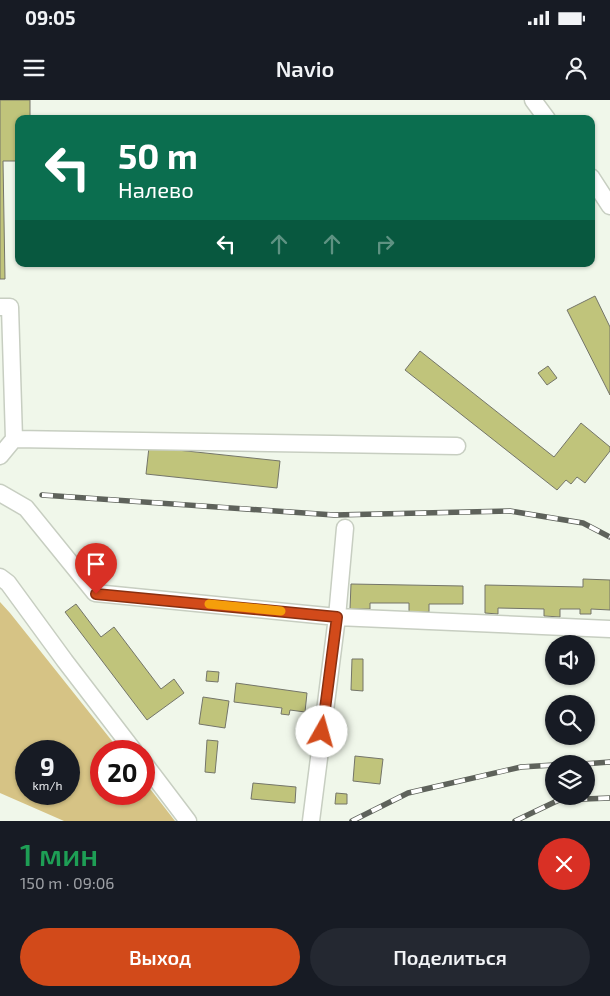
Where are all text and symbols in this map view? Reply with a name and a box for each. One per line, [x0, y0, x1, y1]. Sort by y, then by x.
text: 09:05 [25, 6, 76, 29]
icon: menu [20, 54, 48, 82]
icon: person [562, 54, 590, 82]
text: Navio [276, 55, 334, 81]
text: 50 m [118, 134, 198, 176]
icon: left [35, 135, 100, 200]
text: Налево [118, 176, 194, 202]
icon: left [212, 230, 240, 258]
icon: ahead [265, 230, 293, 258]
icon: ahead [318, 230, 346, 258]
icon: right [371, 230, 399, 258]
pin [75, 543, 117, 594]
icon: arrive [82, 550, 110, 578]
map controls [545, 635, 595, 805]
button: sound [545, 635, 595, 685]
button: search [545, 695, 595, 745]
position arrow [295, 705, 347, 757]
speed limit sign: 20 [90, 740, 155, 805]
text: 9 [40, 751, 55, 781]
button: layers [545, 755, 595, 805]
text: km/h [33, 778, 62, 792]
text: 1 мин [20, 836, 98, 872]
button: close [538, 838, 590, 890]
text: 150 m · 09:06 [20, 873, 114, 892]
button: Выход [20, 928, 300, 986]
button: Поделиться [310, 928, 590, 986]

